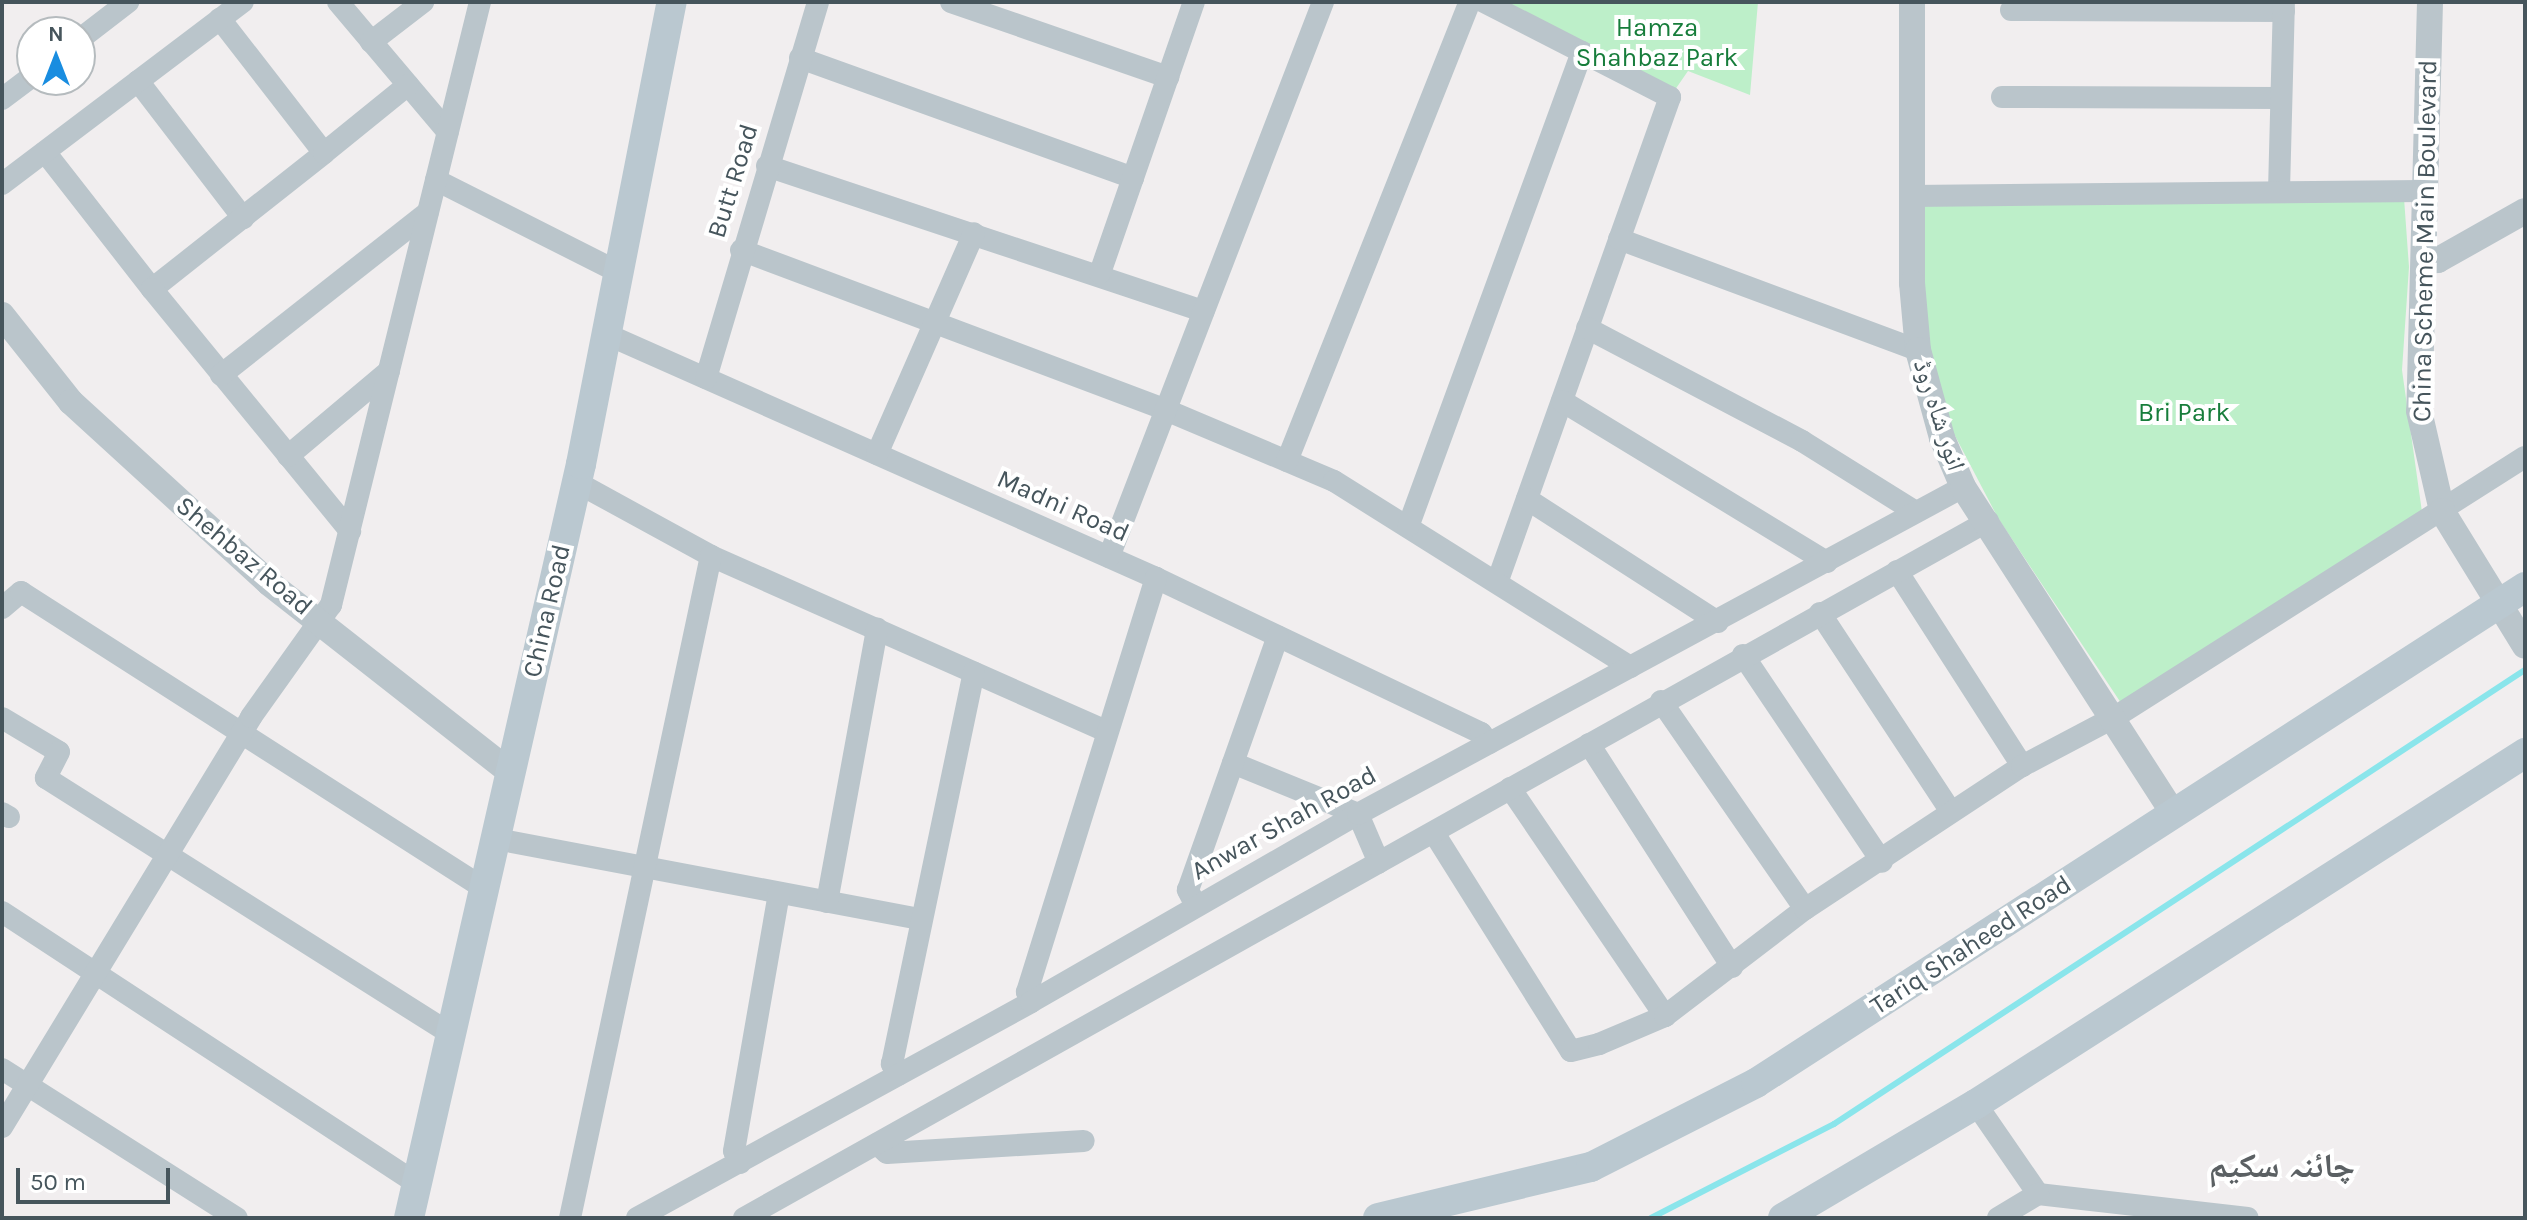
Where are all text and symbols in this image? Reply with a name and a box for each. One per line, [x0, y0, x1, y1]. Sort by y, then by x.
park label: Hamza Shahbaz Park [1576, 12, 1738, 74]
north arrow [16, 16, 96, 96]
text: N [48, 21, 64, 47]
street label: China Scheme Main Boulevard [2406, 60, 2444, 422]
street label: Butt Road [701, 120, 765, 242]
street label: انور شاہ روڈ [1906, 355, 1972, 475]
park label: Bri Park [2138, 397, 2230, 429]
street label: Madni Road [992, 463, 1134, 549]
street label: Shehbaz Road [169, 490, 319, 622]
street label: China Road [517, 542, 577, 680]
street label: Anwar Shah Road [1186, 759, 1382, 887]
street label: Tariq Shaheed Road [1865, 868, 2077, 1022]
district label: چائنہ سکیم [2209, 1147, 2355, 1187]
scale bar [20, 1152, 174, 1202]
text: 50 m [30, 1168, 86, 1196]

